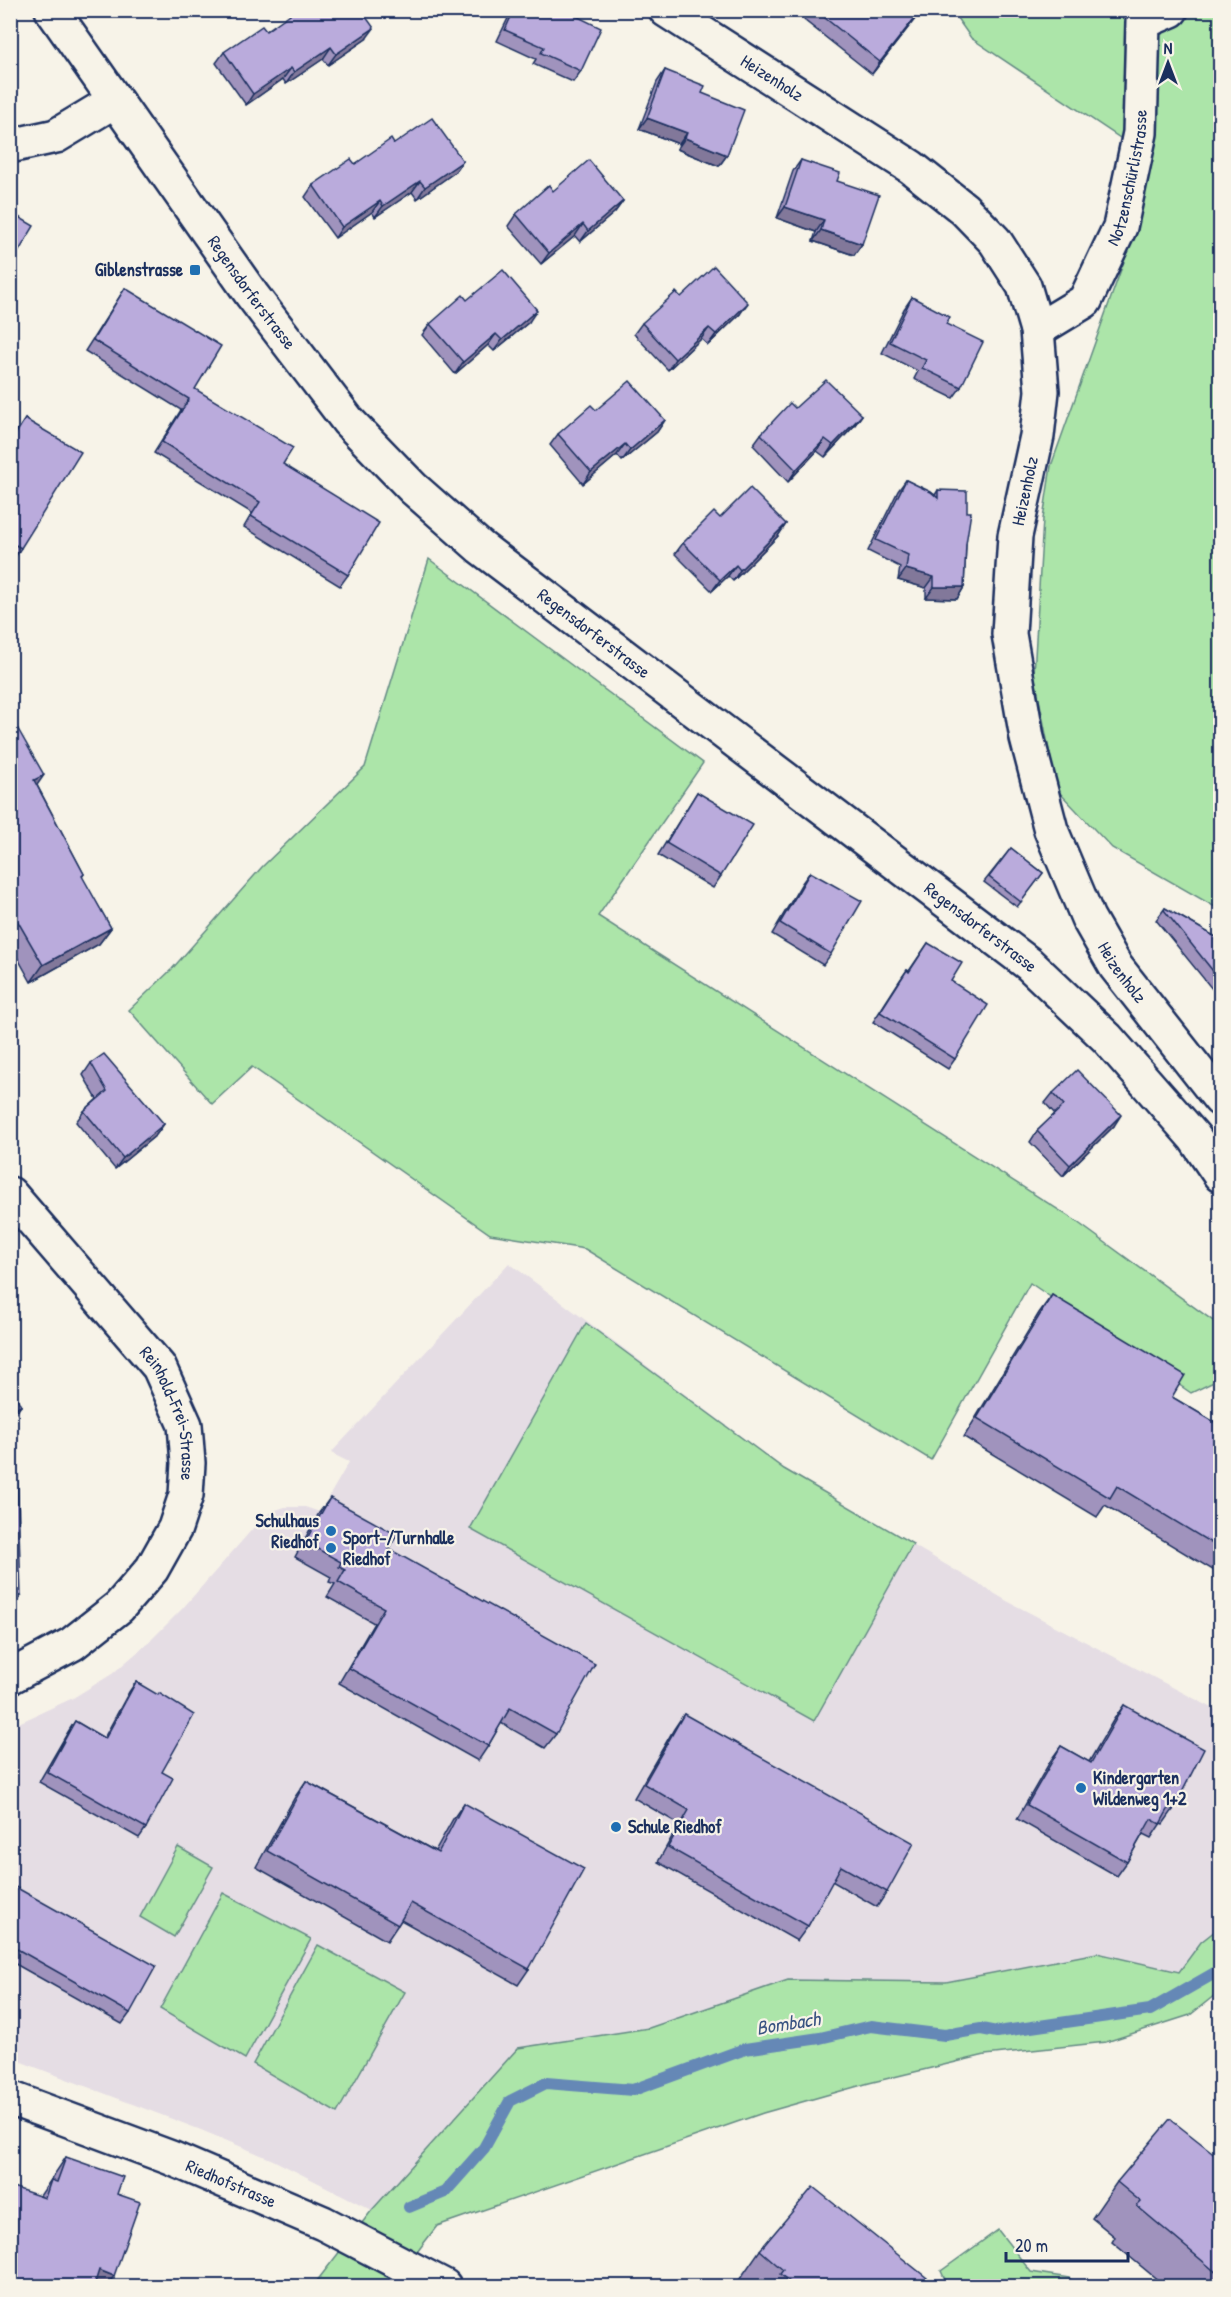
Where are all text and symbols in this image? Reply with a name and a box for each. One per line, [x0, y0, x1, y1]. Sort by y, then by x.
north arrow [1138, 33, 1198, 93]
text: N [1164, 37, 1173, 59]
street label: Heizenholz [736, 48, 809, 107]
street label: Notzenschürlistrasse [1100, 109, 1153, 250]
street label: Regensdorferstrasse [202, 230, 302, 354]
place label: Giblenstrasse [95, 257, 184, 282]
marker: Giblenstrasse [188, 263, 202, 277]
street label: Heizenholz [1005, 454, 1044, 528]
street label: Regensdorferstrasse [532, 582, 656, 684]
street label: Regensdorferstrasse [919, 876, 1043, 978]
street label: Heizenholz [1092, 937, 1153, 1008]
street label: Reinhold-Frei-Strasse [134, 1340, 201, 1481]
place label: Schulhaus Riedhof [255, 1508, 320, 1554]
marker: Schulhaus Riedhof [324, 1524, 338, 1538]
place label: Sport-/Turnhalle Riedhof [343, 1525, 455, 1571]
marker: Sport-/Turnhalle Riedhof [324, 1541, 338, 1555]
place label: Kindergarten Wildenweg 1+2 [1093, 1765, 1187, 1812]
marker: Kindergarten Wildenweg 1+2 [1074, 1781, 1088, 1795]
place label: Schule Riedhof [628, 1814, 722, 1839]
marker: Schule Riedhof [609, 1820, 623, 1834]
water label: Bombach [754, 2004, 823, 2041]
street label: Riedhofstrasse [182, 2153, 280, 2214]
scale bar [1006, 2225, 1128, 2263]
text: 20 m [1015, 2233, 1048, 2258]

